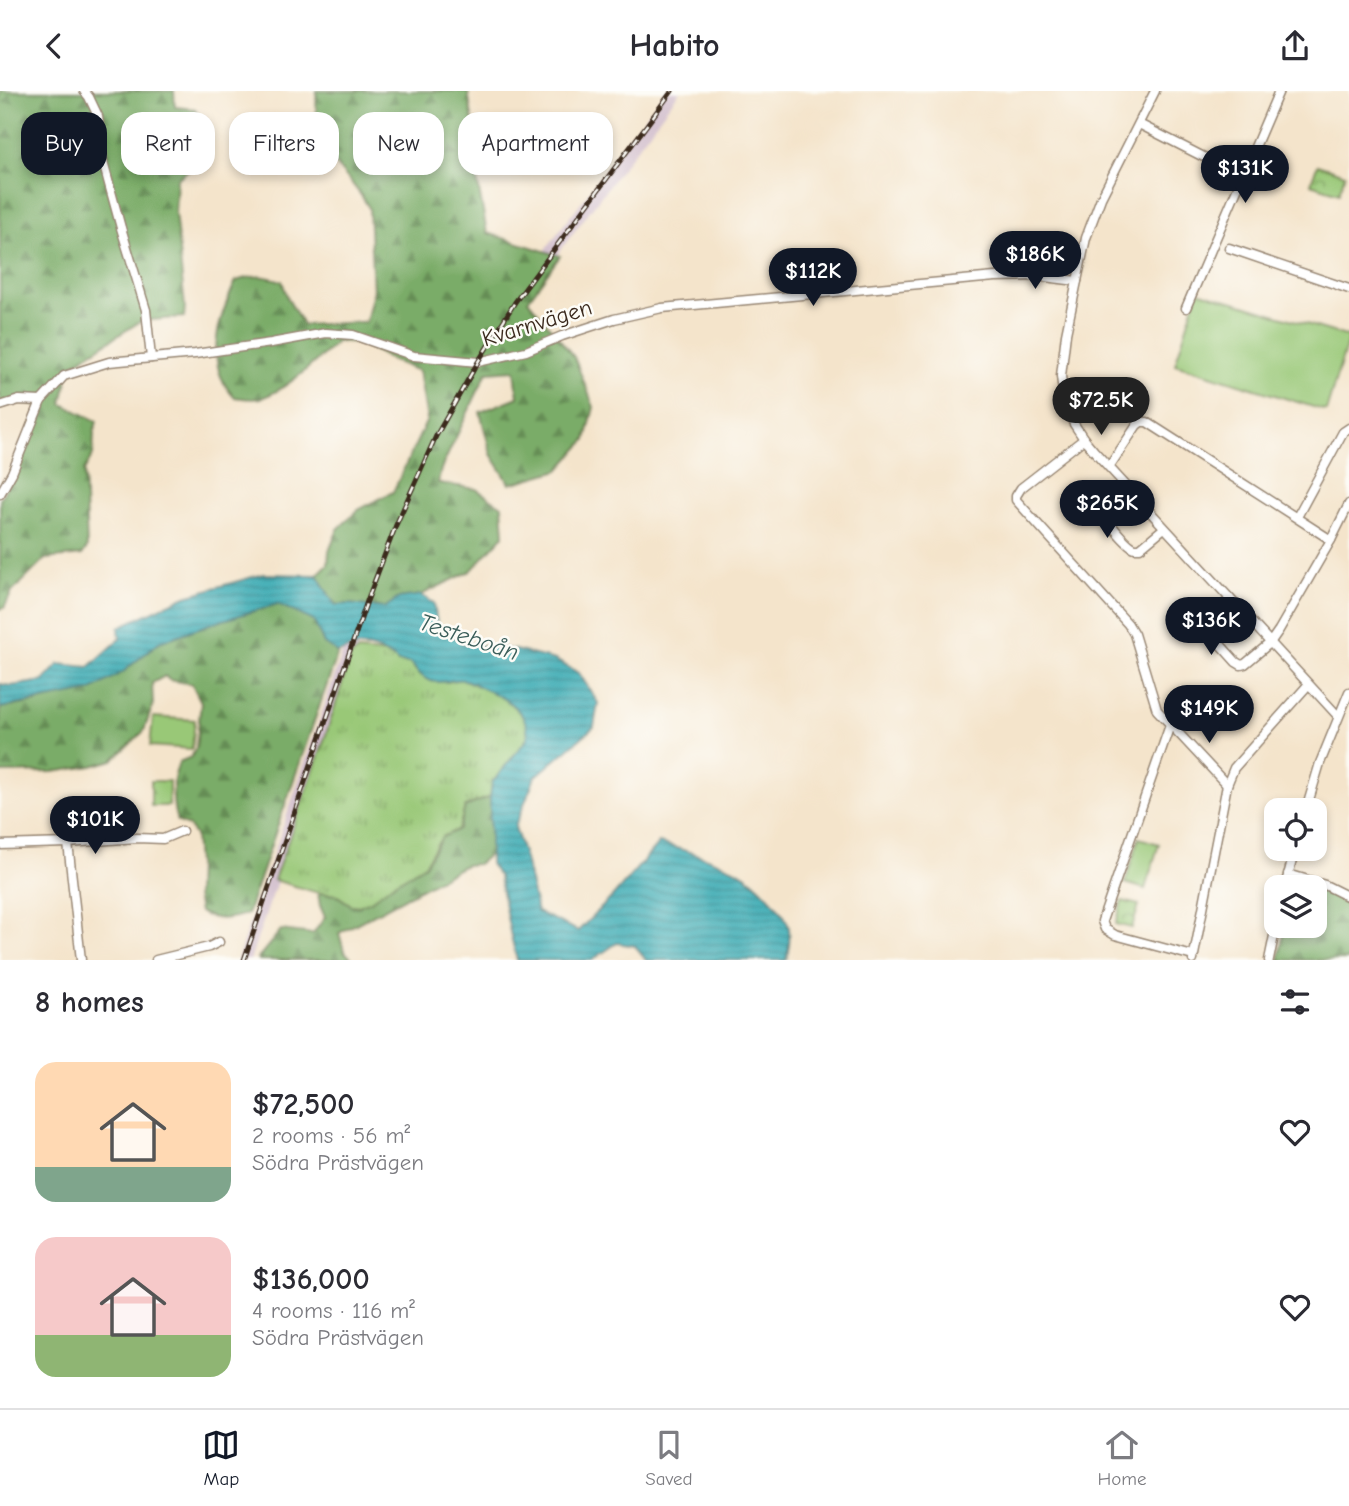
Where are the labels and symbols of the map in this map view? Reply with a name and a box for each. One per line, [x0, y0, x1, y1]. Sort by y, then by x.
pin: $131K [1196, 145, 1294, 205]
pin: $186K [986, 231, 1084, 291]
pin: $112K [764, 249, 862, 308]
street label: Kvarnvägen [479, 294, 595, 352]
pin: $72.5K [1044, 377, 1158, 437]
pin: $265K [1058, 481, 1156, 540]
pin: $136K [1162, 597, 1260, 657]
water label: Testeboån [416, 608, 522, 666]
pin: $149K [1160, 685, 1258, 745]
pin: $101K [46, 797, 144, 856]

